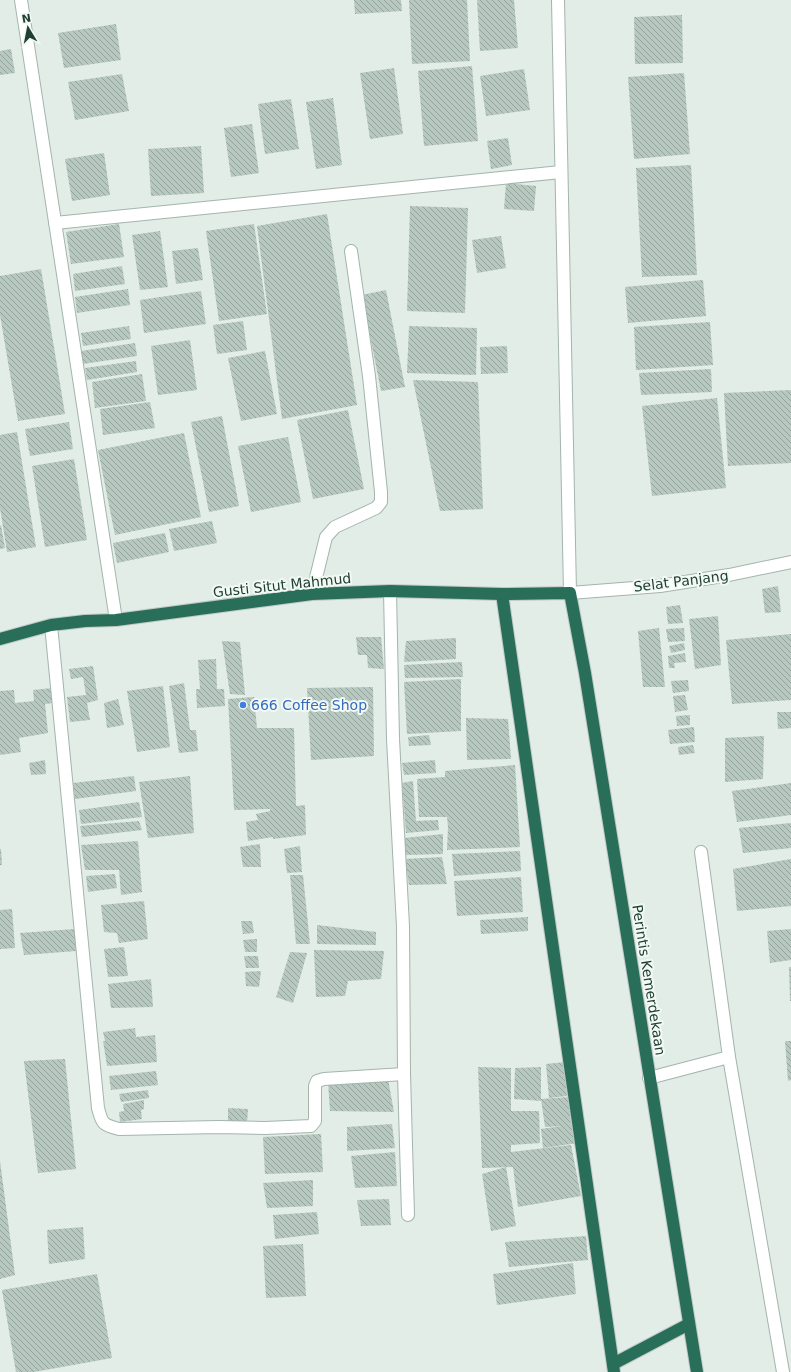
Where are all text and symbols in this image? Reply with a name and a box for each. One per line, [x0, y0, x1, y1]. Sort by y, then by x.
north arrow [8, 8, 48, 48]
text: N [21, 11, 32, 26]
street label: Selat Panjang [633, 567, 729, 595]
street label: Gusti Situt Mahmud [212, 570, 352, 600]
place label: 666 Coffee Shop [251, 697, 367, 713]
marker: 666 Coffee Shop [238, 700, 248, 710]
street label: Perintis Kemerdekaan [629, 903, 669, 1057]

